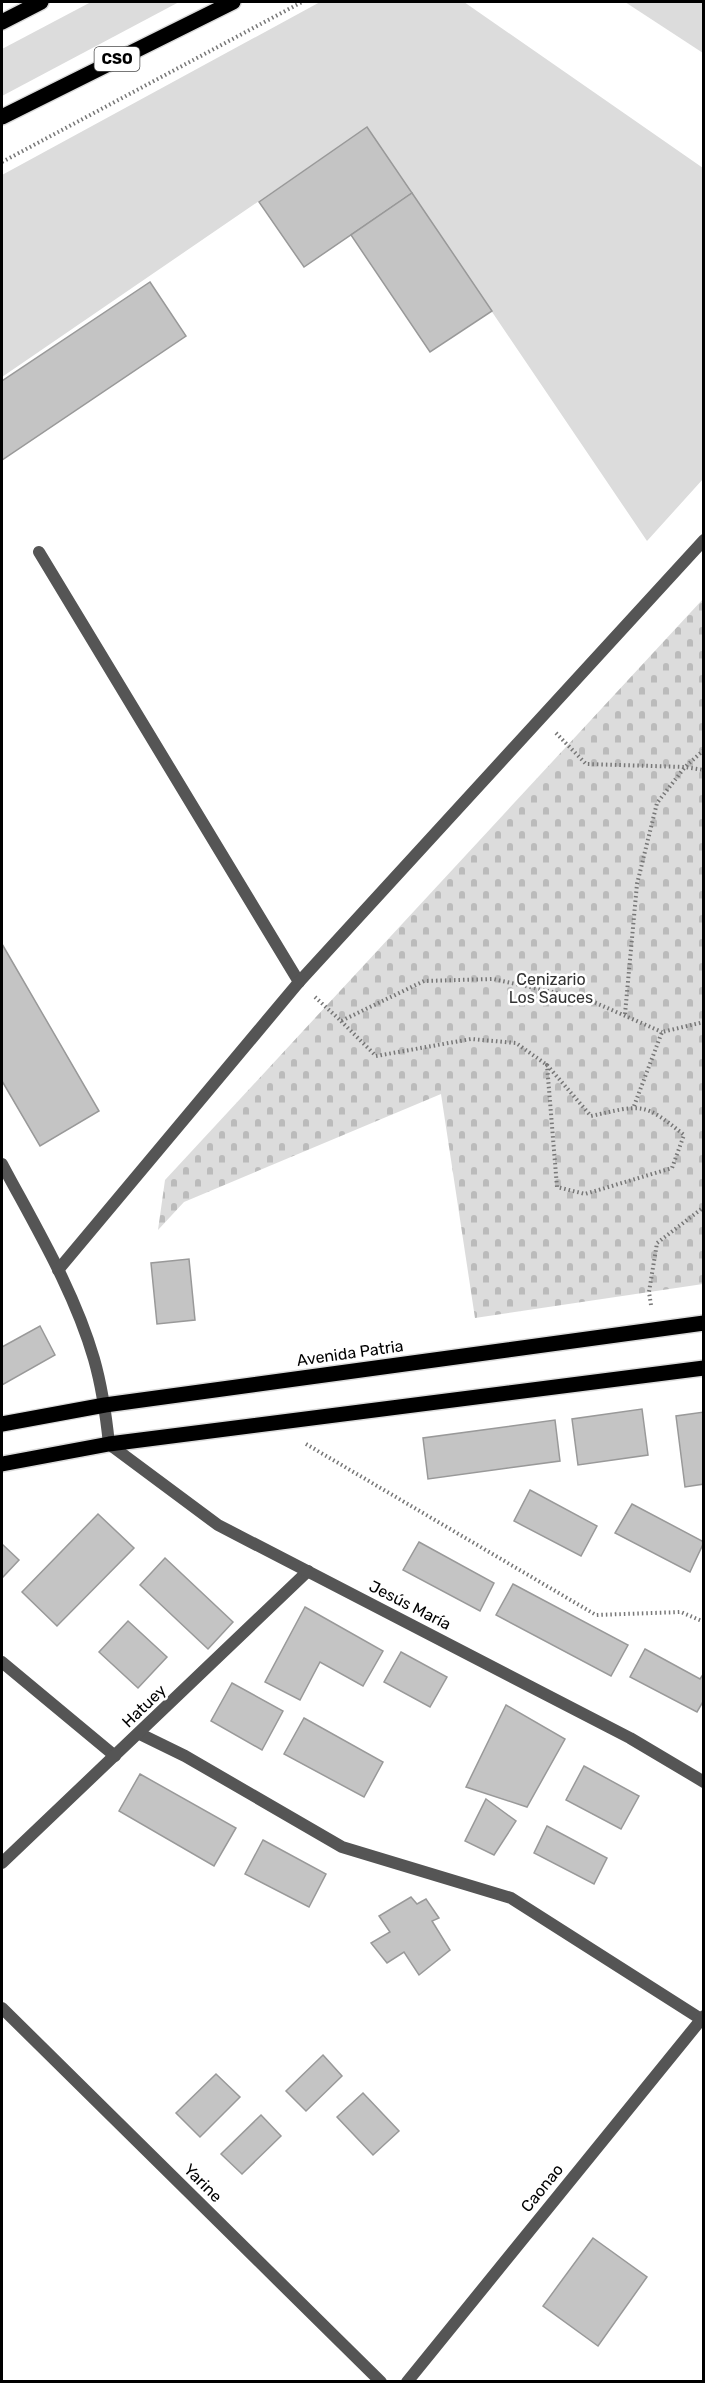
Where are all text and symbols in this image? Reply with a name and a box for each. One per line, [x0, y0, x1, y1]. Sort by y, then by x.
road number: CSO [94, 47, 140, 71]
park label: Cenizario Los Sauces [509, 970, 593, 1007]
street label: Avenida Patria [295, 1336, 405, 1370]
street label: Jesús María [366, 1576, 454, 1634]
street label: Hatuey [118, 1680, 170, 1731]
street label: Yarine [180, 2160, 226, 2206]
street label: Caonao [517, 2160, 567, 2216]

